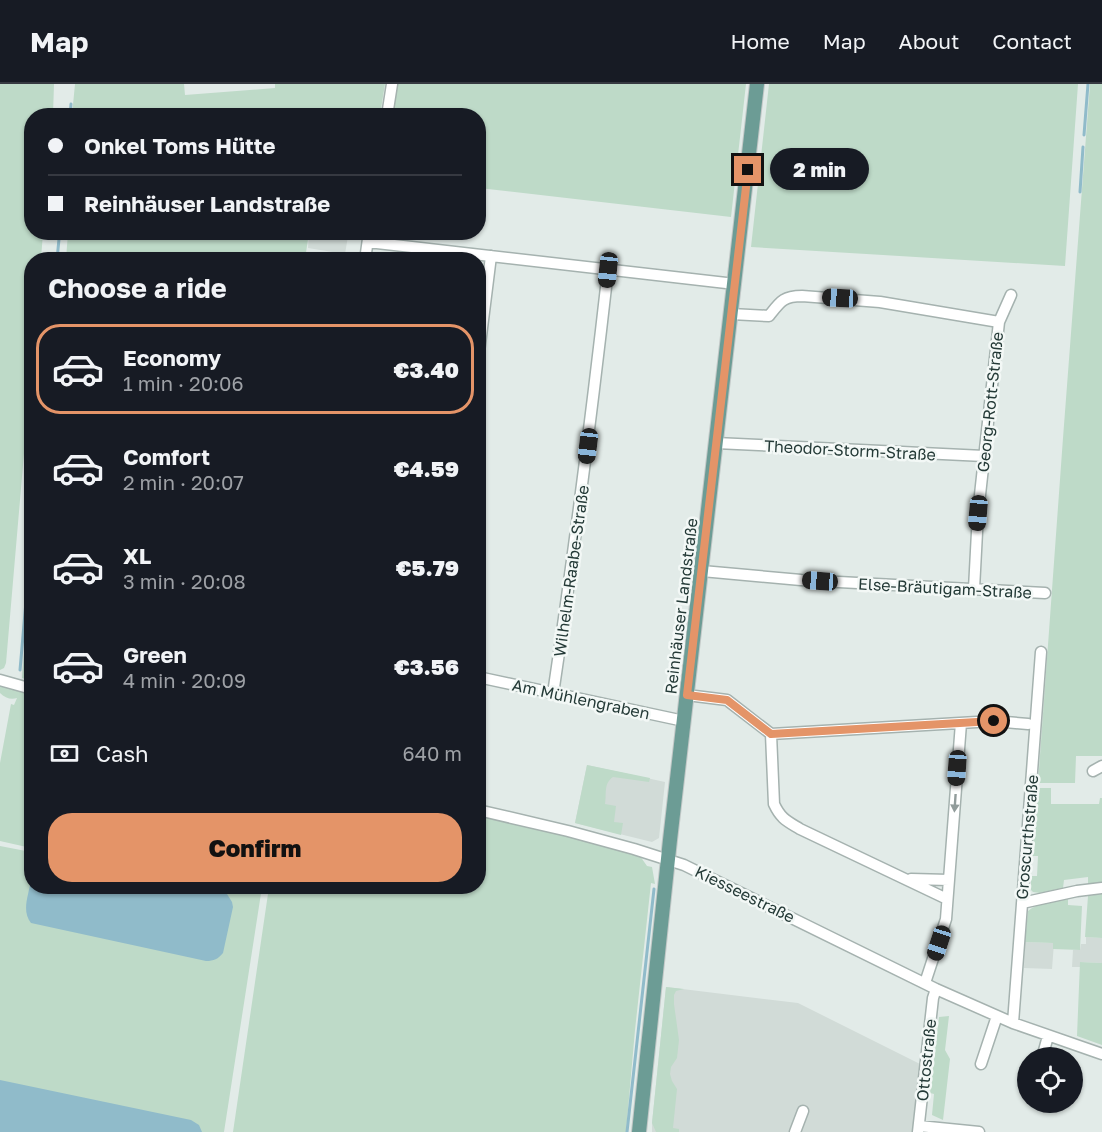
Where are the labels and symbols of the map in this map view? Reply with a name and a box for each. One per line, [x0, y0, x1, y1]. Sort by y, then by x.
callout: 2 min [769, 149, 868, 191]
route end [734, 156, 761, 183]
car [597, 251, 619, 289]
car [822, 288, 858, 308]
street label: Georg-Rott-Straße [973, 331, 1007, 473]
car [577, 427, 599, 465]
street label: Theodor-Storm-Straße [764, 436, 936, 464]
street label: Wilhelm-Raabe-Straße [549, 484, 593, 658]
car [967, 494, 989, 532]
street label: Reinhäuser Landstraße [660, 517, 702, 695]
car [801, 571, 839, 591]
street label: Else-Bräutigam-Straße [858, 573, 1032, 603]
street label: Am Mühlengraben [510, 675, 652, 723]
route start [980, 707, 1007, 734]
car [947, 749, 967, 787]
street label: Groscurthstraße [1012, 774, 1042, 900]
one-way arrow [950, 793, 960, 812]
street label: Kiesseestraße [692, 861, 798, 927]
car [925, 923, 953, 963]
street label: Ottostraße [912, 1018, 940, 1102]

